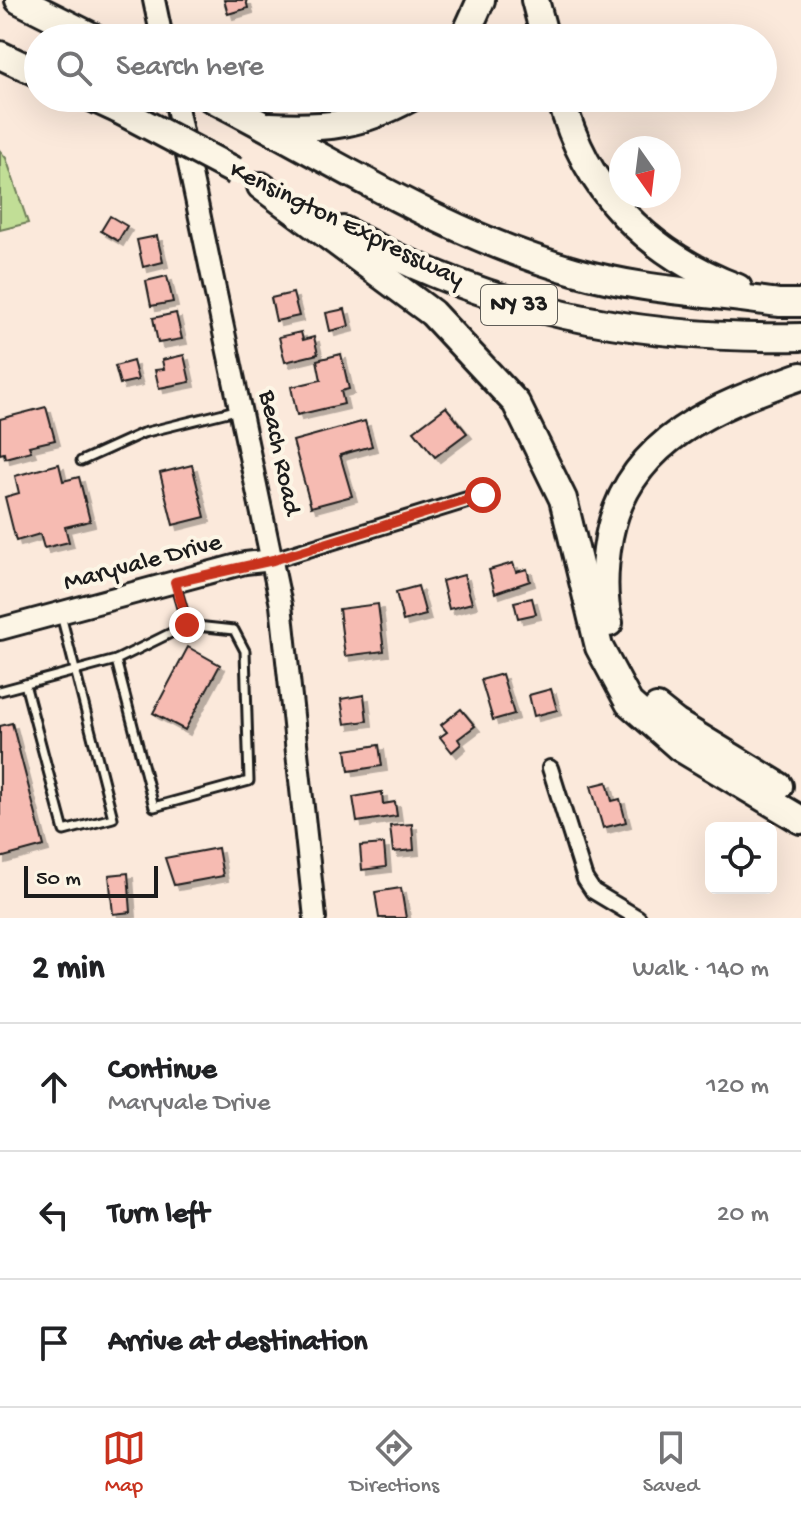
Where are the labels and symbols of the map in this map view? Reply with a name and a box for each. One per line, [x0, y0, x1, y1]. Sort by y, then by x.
north arrow [609, 136, 681, 208]
street label: Kensington Expressway [224, 156, 468, 296]
road number: NY 33 [481, 285, 557, 325]
street label: Beach Road [249, 387, 307, 520]
route start [465, 477, 501, 513]
street label: Maryvale Drive [61, 528, 226, 600]
route end [169, 607, 205, 643]
scale bar [24, 862, 158, 898]

